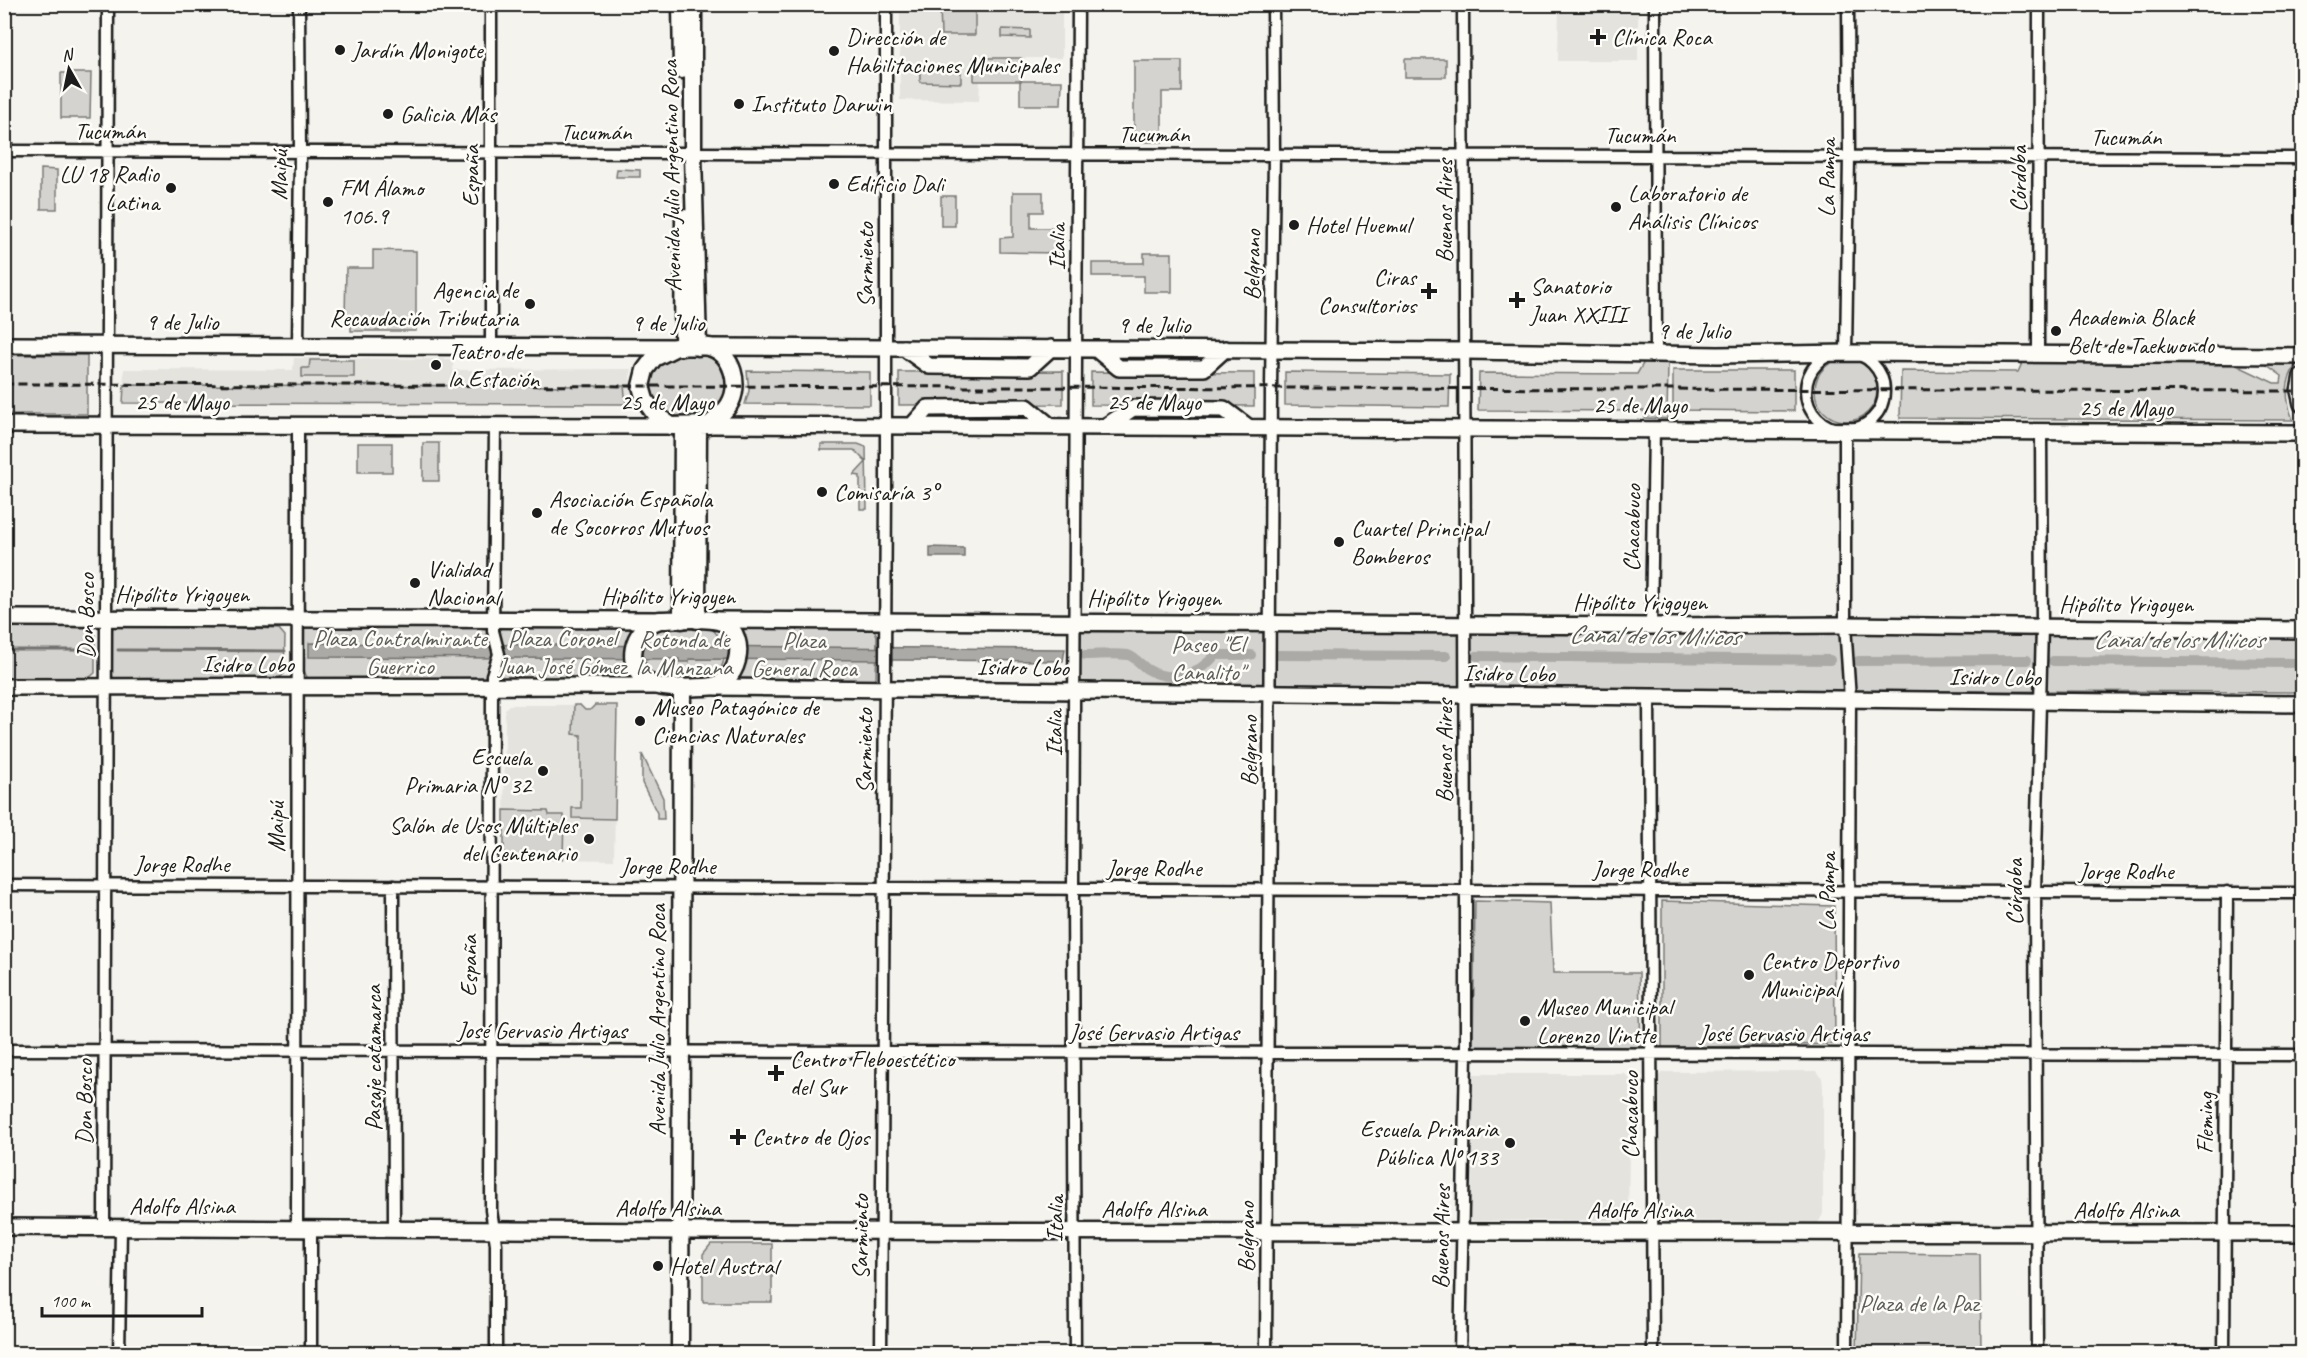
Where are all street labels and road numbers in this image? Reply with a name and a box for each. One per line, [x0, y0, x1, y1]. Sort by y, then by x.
street label: Avenida Julio Argentino Roca [654, 59, 688, 292]
street label: Tucumán [74, 116, 147, 146]
street label: Tucumán [560, 117, 633, 147]
street label: Tucumán [1118, 119, 1191, 149]
street label: Tucumán [1604, 120, 1677, 150]
street label: Tucumán [2090, 122, 2163, 152]
street label: La Pampa [1811, 136, 1843, 217]
street label: España [456, 144, 486, 207]
street label: Córdoba [2003, 144, 2033, 212]
street label: Maipú [264, 148, 294, 200]
street label: Buenos Aires [1429, 156, 1459, 263]
street label: Sarmiento [850, 221, 880, 307]
street label: Italia [1042, 221, 1072, 271]
street label: Belgrano [1236, 228, 1268, 301]
street label: 9 de Julio [146, 307, 220, 337]
street label: 9 de Julio [632, 308, 706, 338]
street label: 9 de Julio [1118, 310, 1192, 340]
street label: 9 de Julio [1658, 316, 1732, 346]
street label: 25 de Mayo [135, 387, 231, 417]
street label: 25 de Mayo [620, 387, 716, 417]
street label: 25 de Mayo [1107, 387, 1203, 417]
street label: 25 de Mayo [1593, 390, 1689, 420]
street label: 25 de Mayo [2079, 393, 2175, 423]
street label: Chacabuco [1616, 483, 1648, 572]
street label: Don Bosco [71, 572, 101, 659]
street label: Hipólito Yrigoyen [115, 579, 250, 609]
street label: Hipólito Yrigoyen [601, 581, 736, 611]
street label: Hipólito Yrigoyen [1087, 583, 1222, 613]
street label: Hipólito Yrigoyen [1573, 587, 1708, 617]
street label: Hipólito Yrigoyen [2059, 589, 2194, 619]
street label: Isidro Lobo [202, 649, 296, 679]
street label: Isidro Lobo [977, 651, 1071, 683]
street label: Isidro Lobo [1463, 657, 1557, 689]
street label: Isidro Lobo [1949, 661, 2043, 693]
street label: Buenos Aires [1429, 696, 1459, 803]
street label: Sarmiento [849, 707, 879, 793]
street label: Italia [1039, 707, 1069, 757]
street label: Belgrano [1234, 714, 1264, 786]
street label: Maipú [261, 800, 291, 852]
street label: Jorge Rodhe [133, 849, 232, 879]
street label: Jorge Rodhe [619, 851, 718, 881]
street label: La Pampa [1812, 851, 1842, 931]
street label: Jorge Rodhe [1105, 853, 1204, 883]
street label: Jorge Rodhe [1591, 854, 1690, 884]
street label: Jorge Rodhe [2077, 856, 2176, 886]
street label: Córdoba [1999, 857, 2029, 925]
street label: Avenida Julio Argentino Roca [642, 903, 672, 1136]
street label: España [454, 934, 484, 997]
street label: Pasaje catamarca [358, 983, 388, 1131]
street label: José Gervasio Artigas [456, 1015, 630, 1045]
street label: José Gervasio Artigas [1068, 1017, 1242, 1047]
street label: José Gervasio Artigas [1698, 1018, 1872, 1048]
street label: Don Bosco [69, 1058, 99, 1145]
street label: Chacabuco [1615, 1070, 1645, 1159]
street label: Fleming [2190, 1091, 2220, 1154]
street label: Buenos Aires [1425, 1182, 1457, 1289]
street label: Adolfo Alsina [129, 1191, 236, 1221]
street label: Adolfo Alsina [615, 1193, 722, 1223]
street label: Sarmiento [845, 1193, 875, 1279]
street label: Italia [1040, 1194, 1070, 1242]
street label: Adolfo Alsina [1101, 1194, 1208, 1224]
street label: Adolfo Alsina [1587, 1195, 1694, 1225]
street label: Adolfo Alsina [2073, 1195, 2180, 1225]
street label: Belgrano [1231, 1200, 1261, 1272]

